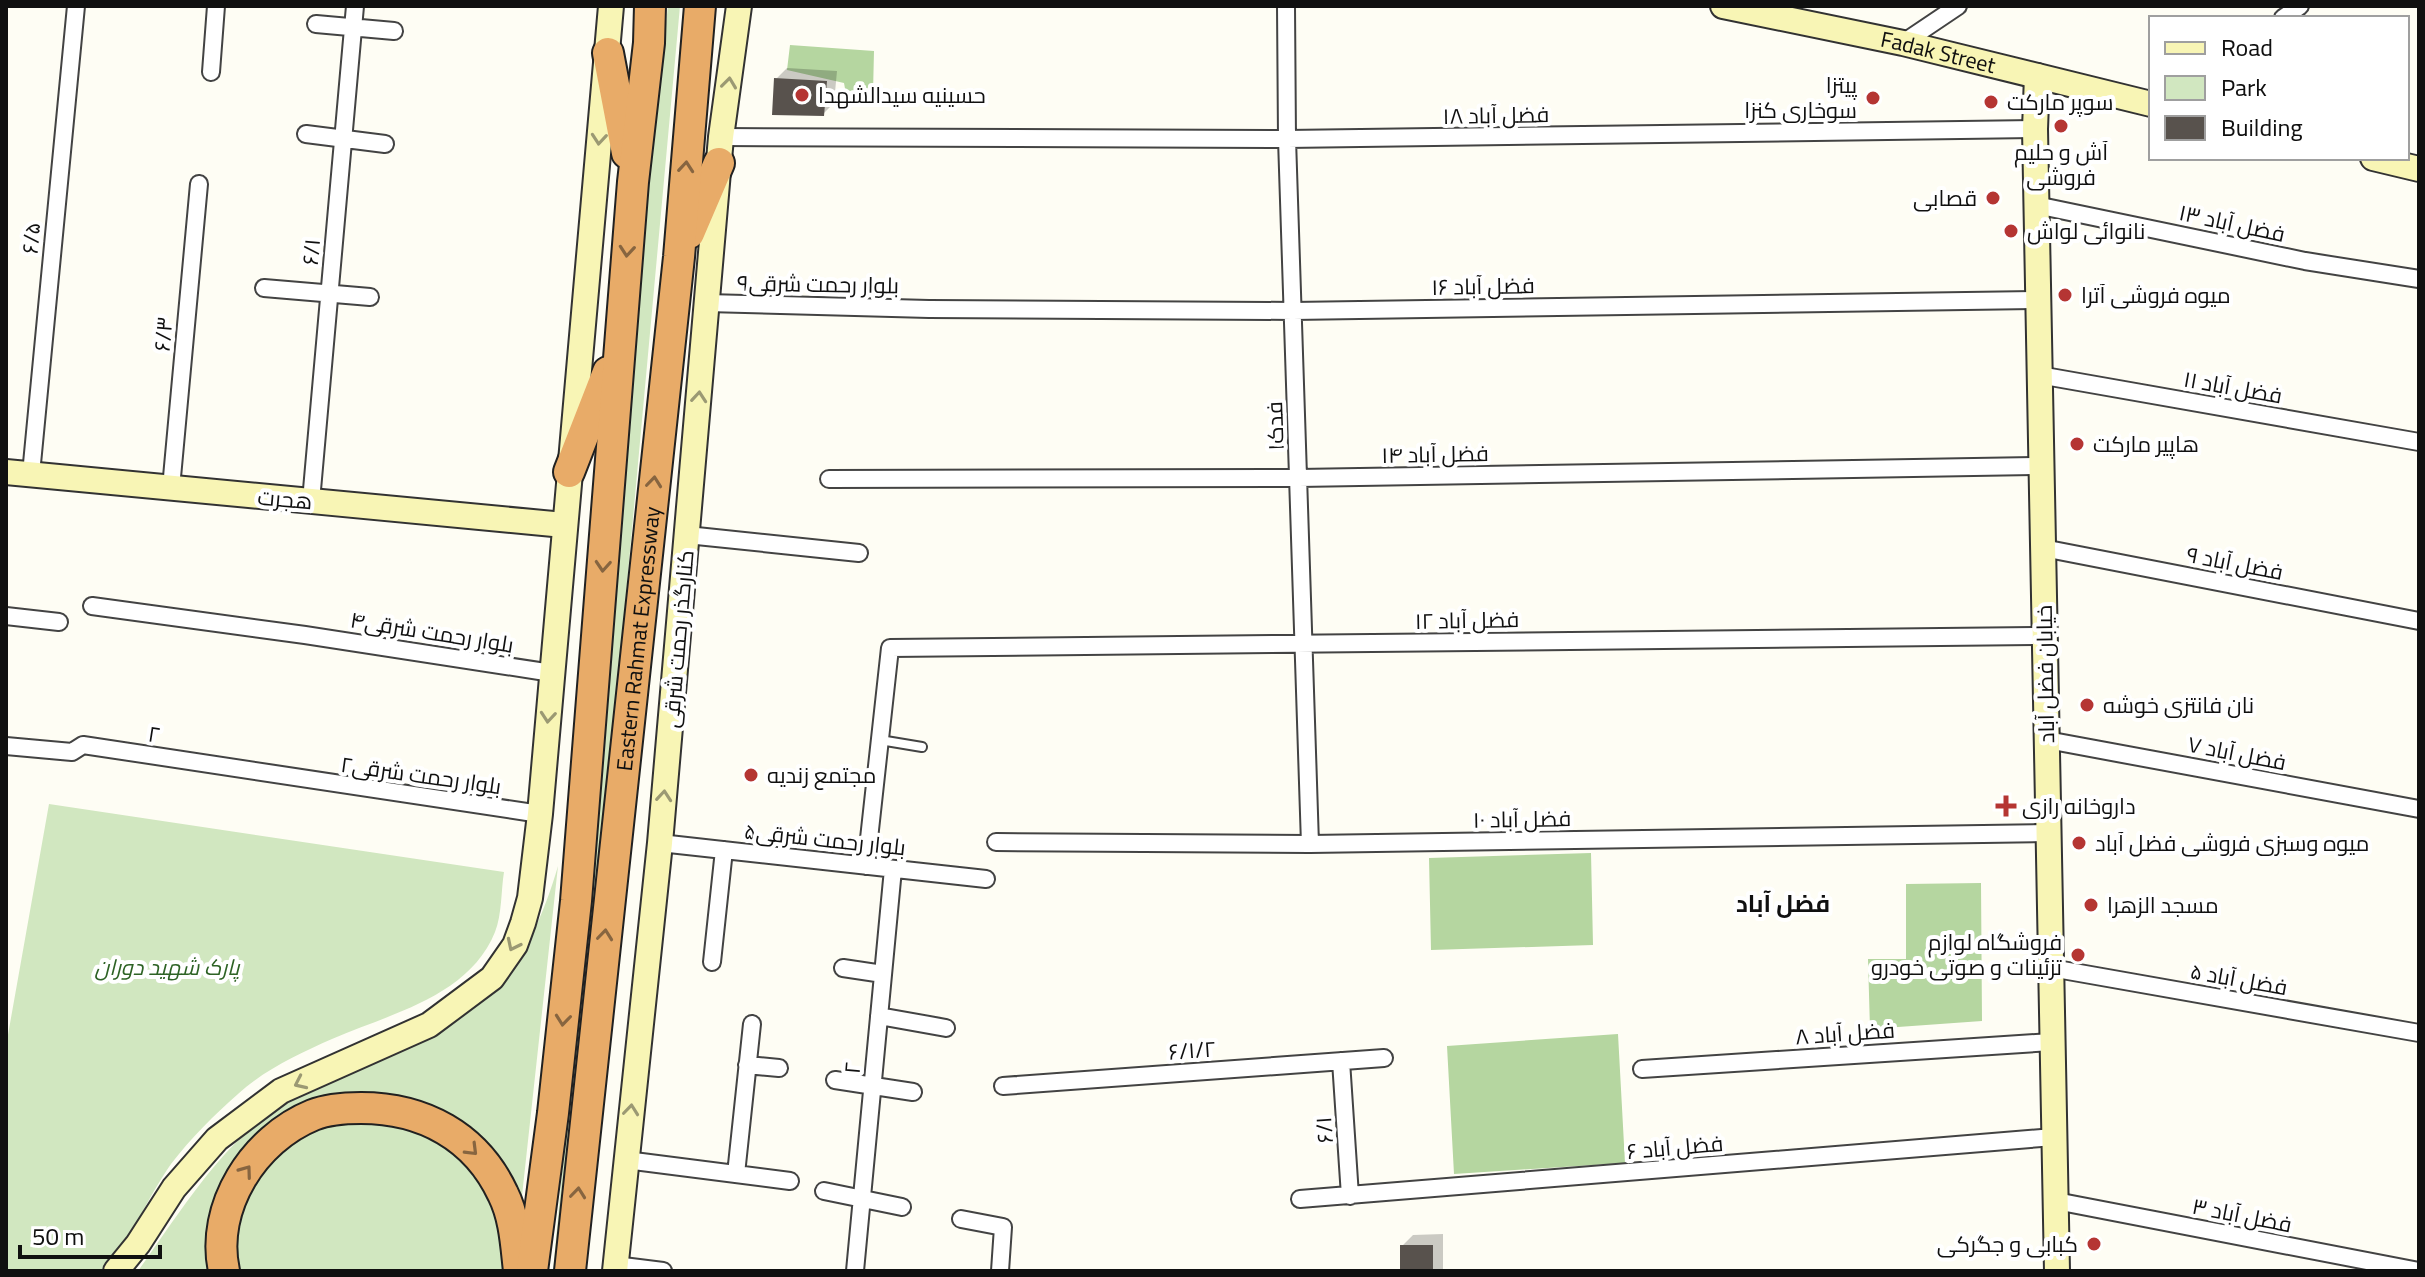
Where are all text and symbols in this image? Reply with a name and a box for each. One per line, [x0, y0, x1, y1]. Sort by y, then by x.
legend [2149, 16, 2409, 160]
street label: Fadak Street [1877, 18, 2000, 86]
text: Road [2221, 25, 2273, 70]
place label: پيتزا سوخارى كنزا [1744, 64, 1857, 131]
text: Park [2221, 65, 2267, 110]
place label: حسینیه سیدالشهدا [818, 74, 986, 116]
one-way arrow [720, 76, 737, 89]
place label: سوپر مارکت [2007, 81, 2113, 123]
marker: حسینیه سیدالشهدا [793, 86, 811, 104]
marker: پيتزا سوخارى كنزا [1864, 89, 1882, 107]
street label: فضل آباد ۱۸ [1442, 93, 1550, 137]
marker: سوپر مارکت [1982, 93, 2000, 111]
text: Building [2221, 105, 2303, 150]
marker: آش و حلیم فروشی [2052, 117, 2070, 135]
place label: آش و حلیم فروشی [2014, 131, 2108, 198]
one-way arrow [591, 133, 608, 146]
one-way arrow [677, 160, 694, 173]
place label: قصابی [1913, 177, 1977, 219]
marker: قصابی [1984, 189, 2002, 207]
street label: فضل آباد ۱۳ [2175, 191, 2289, 255]
place label: نانوائی لواش [2027, 210, 2145, 252]
street label: ۶/۵ [9, 220, 53, 256]
marker: نانوائی لواش [2002, 222, 2020, 240]
street label: ۶/۱ [289, 237, 333, 267]
one-way arrow [619, 245, 636, 258]
street label: بلوار رحمت شرقی۹ [737, 262, 899, 306]
street label: فضل آباد ۱۶ [1431, 264, 1535, 308]
place label: میوه فروشی آترا [2081, 274, 2231, 316]
marker: میوه فروشی آترا [2056, 286, 2074, 304]
street label: ۶/۳ [141, 315, 185, 353]
street label: فضل آباد ۱۱ [2180, 358, 2286, 416]
one-way arrow [690, 390, 707, 403]
street label: فدک۱ [1253, 401, 1297, 451]
place label: هاپیر مارکت [2093, 423, 2199, 465]
street label: فضل آباد ۱۴ [1381, 432, 1489, 476]
marker: هاپیر مارکت [2068, 435, 2086, 453]
one-way arrow [646, 475, 663, 488]
street label: هجرت [256, 476, 314, 522]
street label: Eastern Rahmat Expressway [603, 504, 673, 773]
street label: فضل آباد ۹ [2183, 533, 2287, 593]
street label: کنارگذر رحمت شرقی [649, 548, 707, 730]
one-way arrow [595, 560, 612, 573]
street label: بلوار رحمت شرقی۴ [347, 598, 517, 666]
street label: فضل آباد ۱۲ [1414, 598, 1520, 642]
street label: خیابان فضل آباد [2023, 605, 2067, 743]
place label: نان فانتزی خوشه [2103, 684, 2254, 726]
marker: نان فانتزی خوشه [2078, 696, 2096, 714]
one-way arrow [540, 711, 557, 724]
street label: ۲ [145, 712, 163, 756]
street label: فضل آباد ۷ [2184, 723, 2290, 783]
street label: بلوار رحمت شرقی۲ [338, 743, 504, 807]
place label: مجتمع زندیه [767, 754, 876, 796]
marker: مجتمع زندیه [742, 766, 760, 784]
place label: داروخانه رازی [2022, 785, 2136, 827]
one-way arrow [655, 789, 672, 802]
street label: فضل آباد ۱۰ [1472, 797, 1572, 841]
marker: داروخانه رازی [1997, 797, 2015, 815]
street label: ۵بلوار رحمت شرقی [742, 810, 908, 868]
place label: میوه وسبزی فروشی فضل آباد [2095, 822, 2369, 864]
marker: میوه وسبزی فروشی فضل آباد [2070, 834, 2088, 852]
district label: فضل آباد [1736, 881, 1830, 926]
place label: مسجد الزهرا [2107, 884, 2219, 926]
marker: مسجد الزهرا [2082, 896, 2100, 914]
place label: فروشگاه لوازم تزئینات و صوتی خودرو [1871, 921, 2062, 988]
one-way arrow [597, 928, 614, 941]
one-way arrow [507, 936, 523, 951]
park label: پارک شهید دوران [94, 946, 241, 988]
marker: فروشگاه لوازم تزئینات و صوتی خودرو [2069, 946, 2087, 964]
street label: فضل آباد ۵ [2187, 950, 2291, 1008]
street label: فضل آباد ۸ [1794, 1009, 1896, 1057]
one-way arrow [555, 1014, 572, 1027]
street label: ۶/۱/۲ [1167, 1027, 1217, 1073]
street label: ۲ [831, 1060, 873, 1076]
one-way arrow [293, 1073, 308, 1089]
one-way arrow [623, 1103, 640, 1116]
street label: ۶/۱ [1302, 1115, 1346, 1145]
street label: فضل آباد ۶ [1625, 1122, 1725, 1172]
one-way arrow [463, 1141, 477, 1155]
one-way arrow [236, 1166, 251, 1180]
street label: فضل آباد ۳ [2188, 1185, 2296, 1245]
one-way arrow [569, 1187, 586, 1200]
scale bar [20, 1209, 160, 1259]
text: 50 m [32, 1214, 84, 1259]
place label: کبابی و جگرکی [1937, 1223, 2078, 1265]
marker: کبابی و جگرکی [2085, 1235, 2103, 1253]

